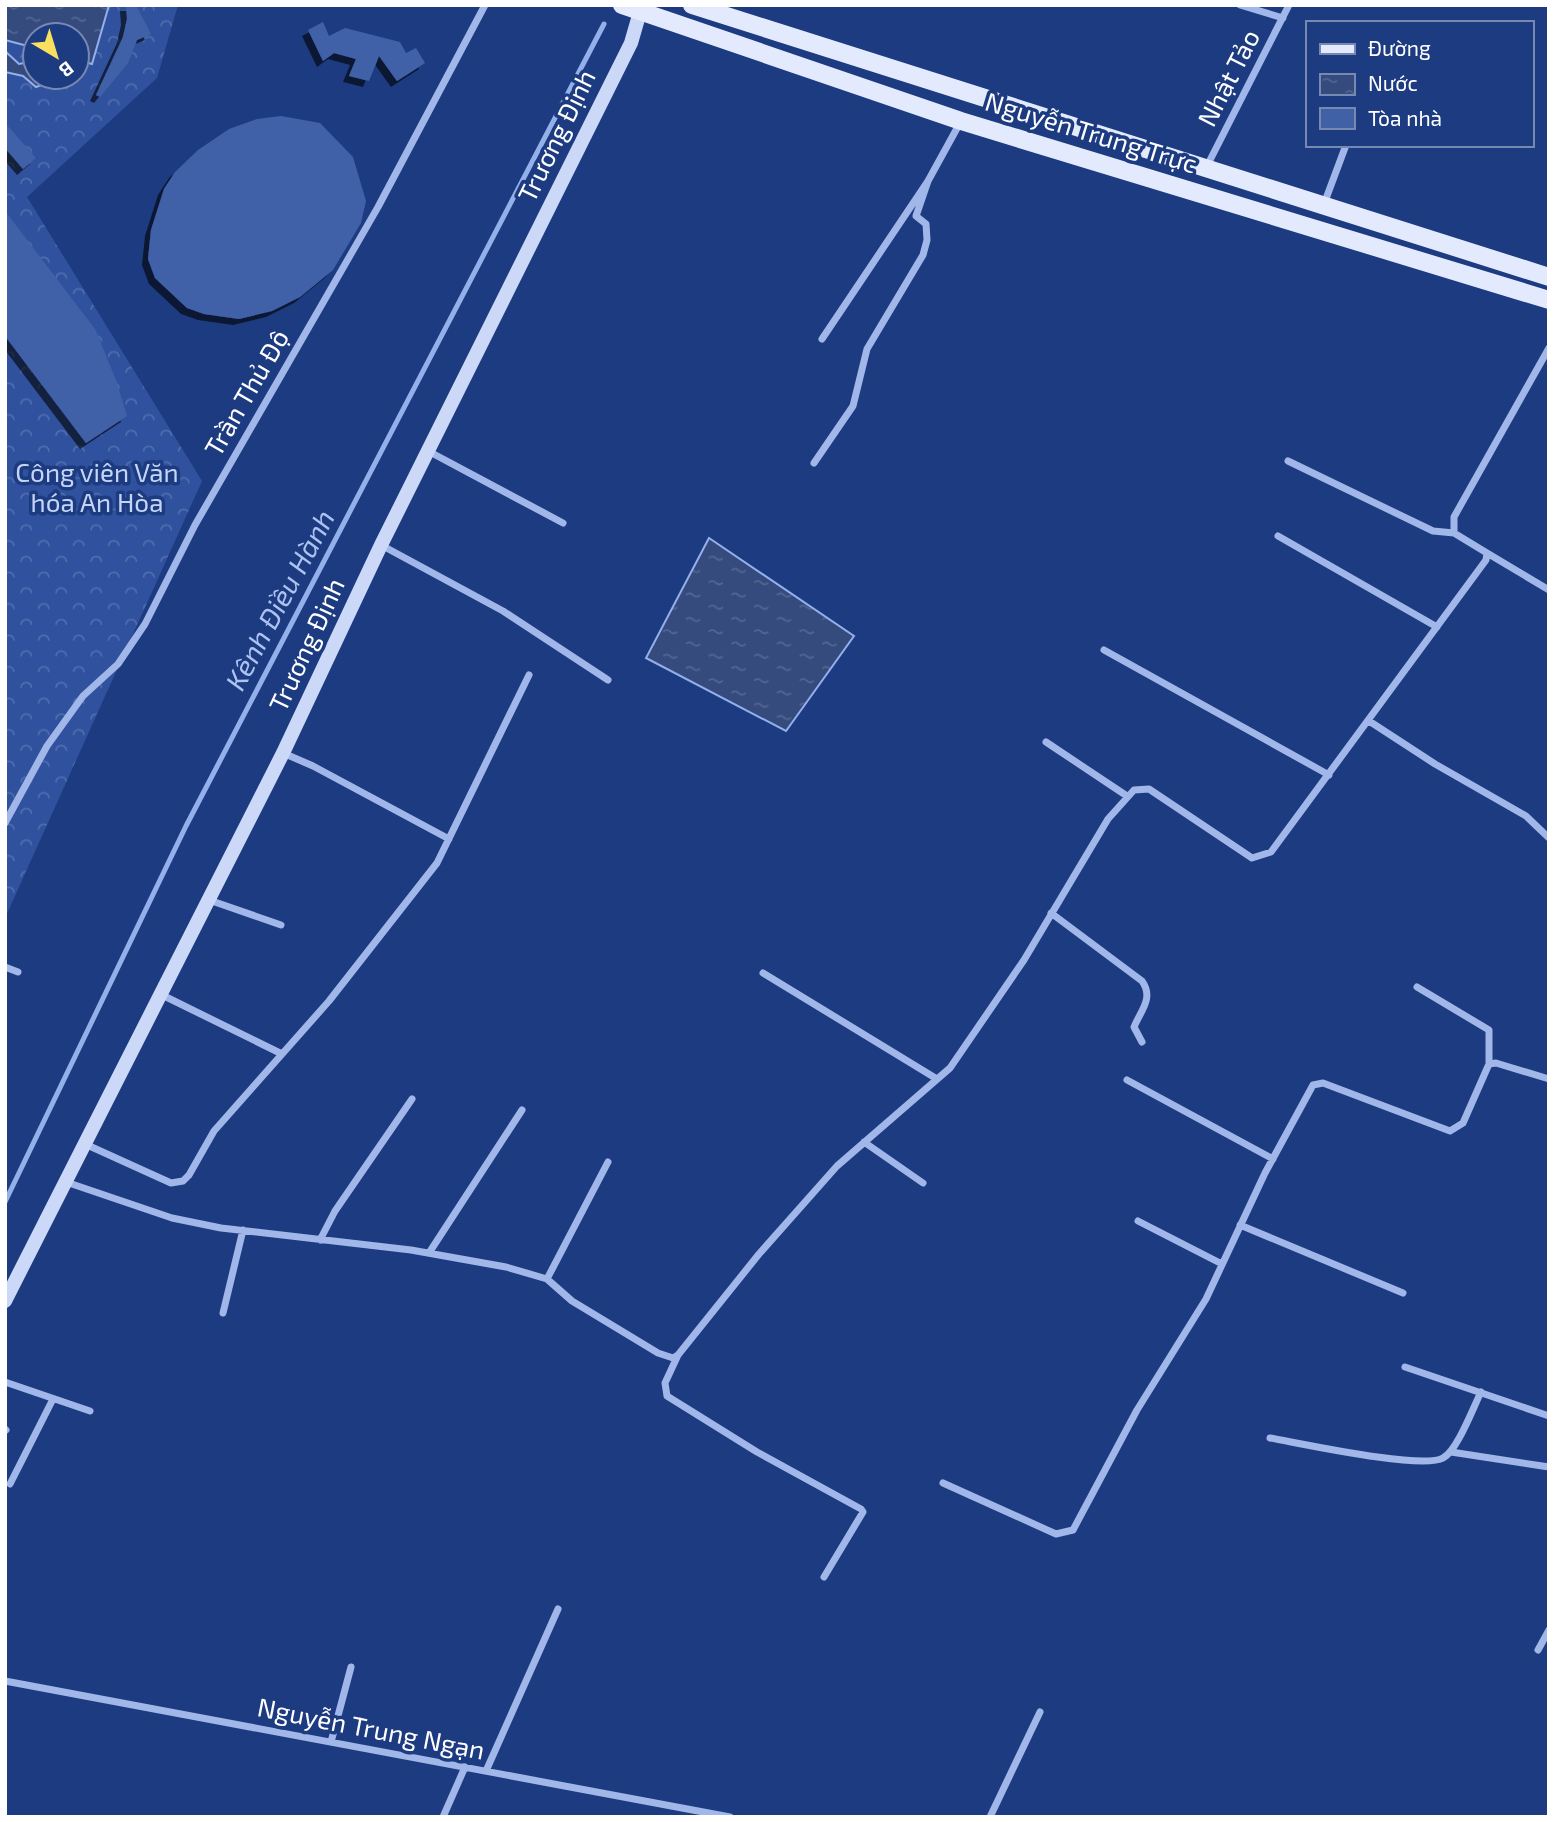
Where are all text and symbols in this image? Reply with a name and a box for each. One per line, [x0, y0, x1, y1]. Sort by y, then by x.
north arrow [21, 21, 91, 91]
legend [1306, 21, 1533, 147]
street label: Nhật Tảo [1190, 24, 1265, 131]
text: Đường [1368, 35, 1431, 60]
text: B [55, 57, 79, 83]
street label: Trương Định [510, 64, 601, 206]
text: Nước [1368, 70, 1418, 95]
street label: Nguyễn Trung Trực [982, 85, 1201, 178]
text: Tòa nhà [1368, 105, 1442, 130]
street label: Trần Thủ Độ [197, 324, 294, 461]
park label: Công viên Văn hóa An Hòa [15, 456, 179, 517]
water label: Kênh Điều Hành [217, 504, 341, 696]
street label: Trương Định [261, 573, 350, 716]
street label: Nguyễn Trung Ngạn [255, 1690, 488, 1765]

